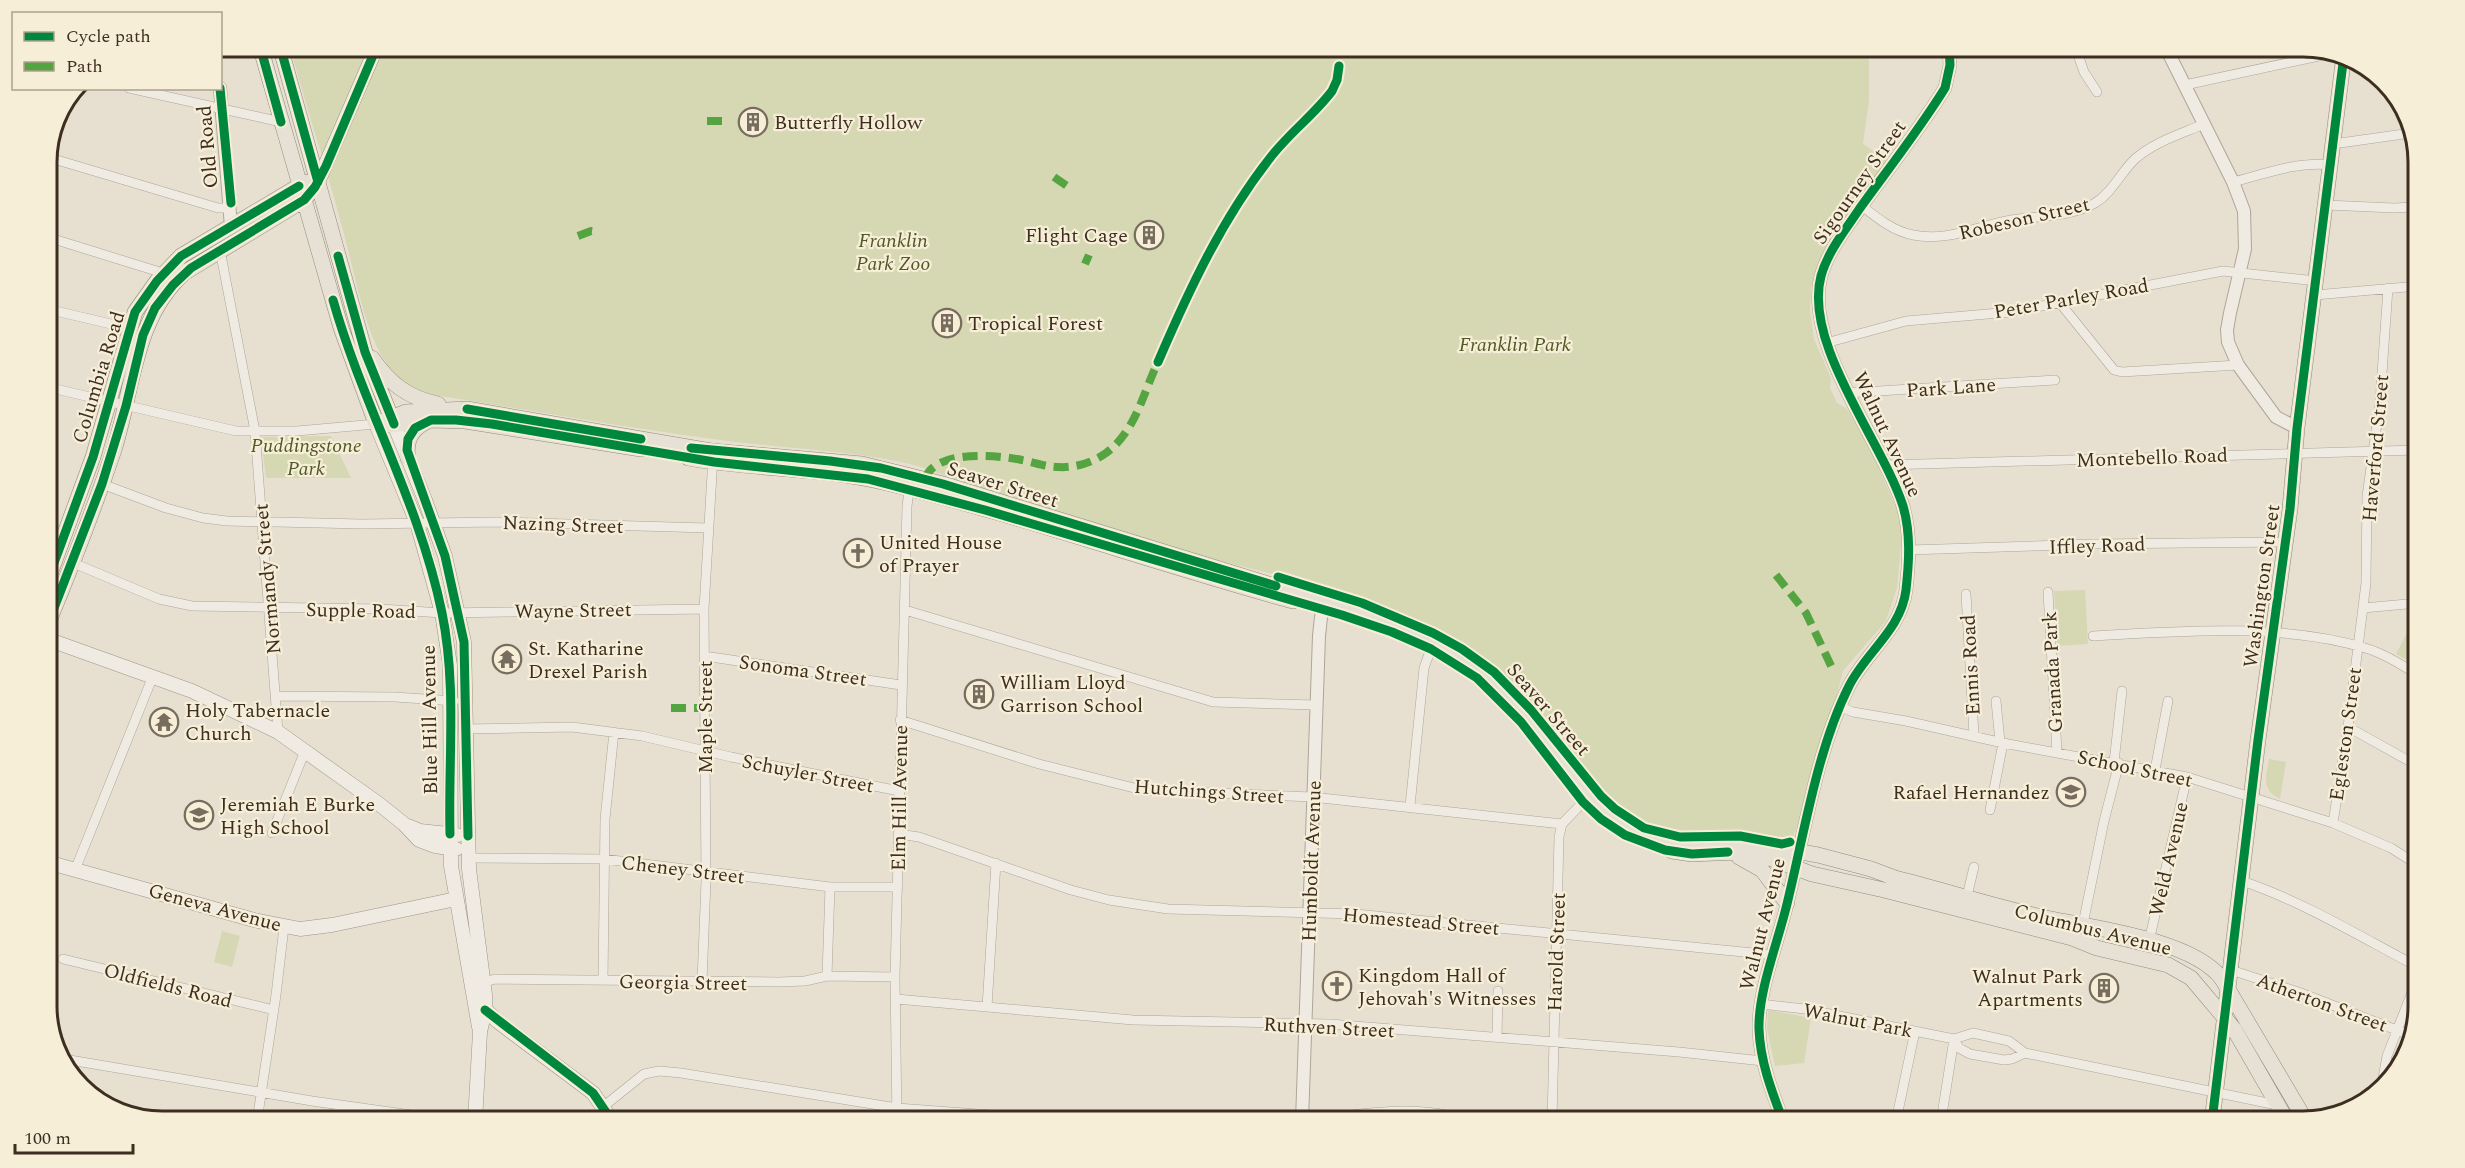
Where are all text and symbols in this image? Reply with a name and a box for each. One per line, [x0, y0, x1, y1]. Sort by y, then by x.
legend [12, 12, 222, 90]
text: Cycle path [66, 23, 151, 50]
text: Path [66, 53, 103, 80]
street label: Old Road [189, 104, 227, 190]
building icon: Butterfly Hollow [737, 106, 769, 138]
place label: Butterfly Hollow [774, 108, 923, 138]
street label: Sigourney Street [1806, 114, 1914, 251]
street label: Robeson Street [1956, 189, 2093, 249]
building icon: Flight Cage [1133, 219, 1165, 251]
place label: Flight Cage [1025, 221, 1128, 251]
park label: Franklin Park Zoo [856, 226, 930, 279]
street label: Peter Parley Road [1991, 271, 2151, 327]
building icon: Tropical Forest [931, 307, 963, 339]
street label: Columbia Road [65, 308, 133, 447]
place label: Tropical Forest [968, 309, 1103, 339]
park label: Franklin Park [1459, 330, 1572, 360]
street label: Walnut Avenue [1845, 367, 1929, 502]
street label: Park Lane [1905, 370, 1997, 406]
street label: Haverford Street [2355, 373, 2397, 523]
park label: Puddingstone Park [250, 431, 362, 484]
street label: Montebello Road [2076, 440, 2229, 476]
street label: Seaver Street [943, 454, 1062, 516]
street label: Normandy Street [246, 502, 290, 656]
street label: Washington Street [2236, 502, 2288, 670]
street label: Nazing Street [502, 508, 624, 542]
place label: United House of Prayer [879, 528, 1002, 581]
street label: Iffley Road [2048, 529, 2146, 563]
church icon: United House of Prayer [842, 537, 874, 569]
street label: Supple Road [306, 595, 416, 627]
street label: Wayne Street [514, 595, 632, 627]
street label: Granada Park [2035, 610, 2071, 734]
street label: Ennis Road [1953, 614, 1989, 716]
place label: St. Katharine Drexel Parish [528, 634, 648, 687]
temple icon: St. Katharine Drexel Parish [491, 643, 523, 675]
street label: Blue Hill Avenue [414, 645, 446, 795]
street label: Sonoma Street [737, 647, 869, 695]
street label: Seaver Street [1499, 656, 1597, 763]
street label: Maple Street [691, 660, 721, 774]
street label: Egleston Street [2322, 665, 2370, 803]
place label: William Lloyd Garrison School [1000, 668, 1143, 721]
building icon: William Lloyd Garrison School [963, 678, 995, 710]
place label: Holy Tabernacle Church [185, 696, 330, 749]
temple icon: Holy Tabernacle Church [148, 706, 180, 738]
street label: Elm Hill Avenue [884, 725, 916, 871]
street label: School Street [2074, 742, 2195, 796]
street label: Schuyler Street [739, 746, 876, 801]
street label: Hutchings Street [1133, 772, 1285, 812]
school or university icon: Rafael Hernandez [2055, 776, 2087, 808]
place label: Rafael Hernandez [1893, 778, 2050, 808]
street label: Humboldt Avenue [1294, 780, 1330, 942]
place label: Jeremiah E Burke High School [220, 790, 375, 843]
school or university icon: Jeremiah E Burke High School [183, 799, 215, 831]
street label: Weld Avenue [2141, 799, 2197, 920]
street label: Cheney Street [619, 848, 746, 892]
street label: Walnut Avenue [1732, 855, 1794, 994]
street label: Geneva Avenue [145, 876, 285, 940]
street label: Harold Street [1540, 892, 1574, 1012]
street label: Columbus Avenue [2011, 896, 2175, 964]
street label: Homestead Street [1341, 900, 1501, 944]
street label: Oldfields Road [100, 955, 235, 1016]
place label: Kingdom Hall of Jehovah's Witnesses [1358, 961, 1537, 1014]
place label: Walnut Park Apartments [1972, 962, 2083, 1015]
street label: Atherton Street [2252, 965, 2392, 1041]
street label: Georgia Street [619, 967, 747, 999]
church icon: Kingdom Hall of Jehovah's Witnesses [1321, 970, 1353, 1002]
building icon: Walnut Park Apartments [2088, 972, 2120, 1004]
street label: Walnut Park [1800, 996, 1915, 1046]
street label: Ruthven Street [1263, 1010, 1395, 1046]
scale bar [15, 1117, 134, 1155]
text: 100 m [24, 1125, 71, 1152]

